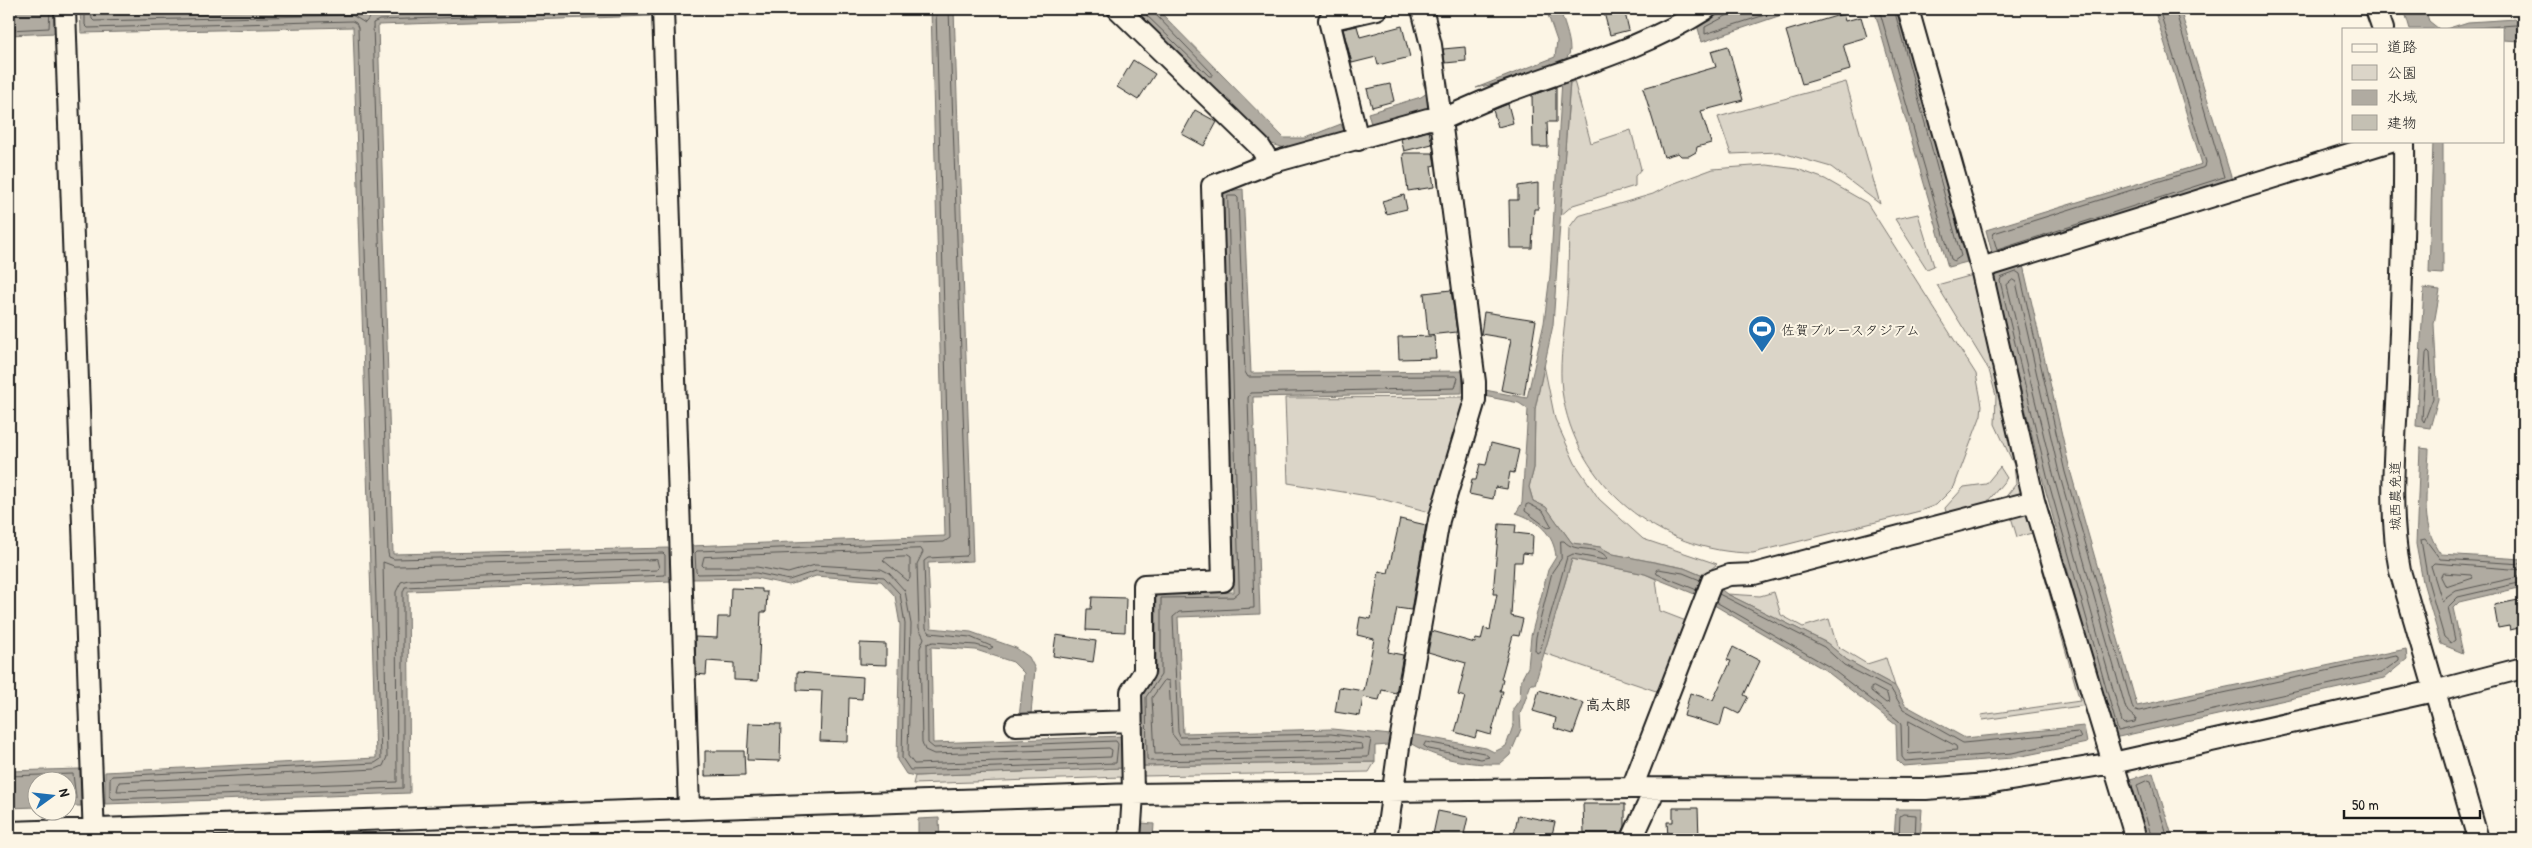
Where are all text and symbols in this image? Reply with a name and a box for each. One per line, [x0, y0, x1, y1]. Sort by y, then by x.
legend [2342, 28, 2504, 142]
text: 道路 [2387, 36, 2417, 57]
text: 公園 [2387, 62, 2417, 83]
text: 水域 [2387, 86, 2417, 107]
text: 建物 [2387, 112, 2417, 133]
sports icon: 佐賀ブルースタジアム [1747, 314, 1777, 353]
place label: 佐賀ブルースタジアム [1781, 320, 1920, 339]
street label: 城西農免道 [2385, 461, 2404, 531]
district label: 高太郎 [1585, 694, 1631, 715]
north arrow [28, 770, 78, 820]
text: N [55, 786, 75, 799]
scale bar [2344, 788, 2481, 820]
text: 50 m [2352, 794, 2379, 815]

